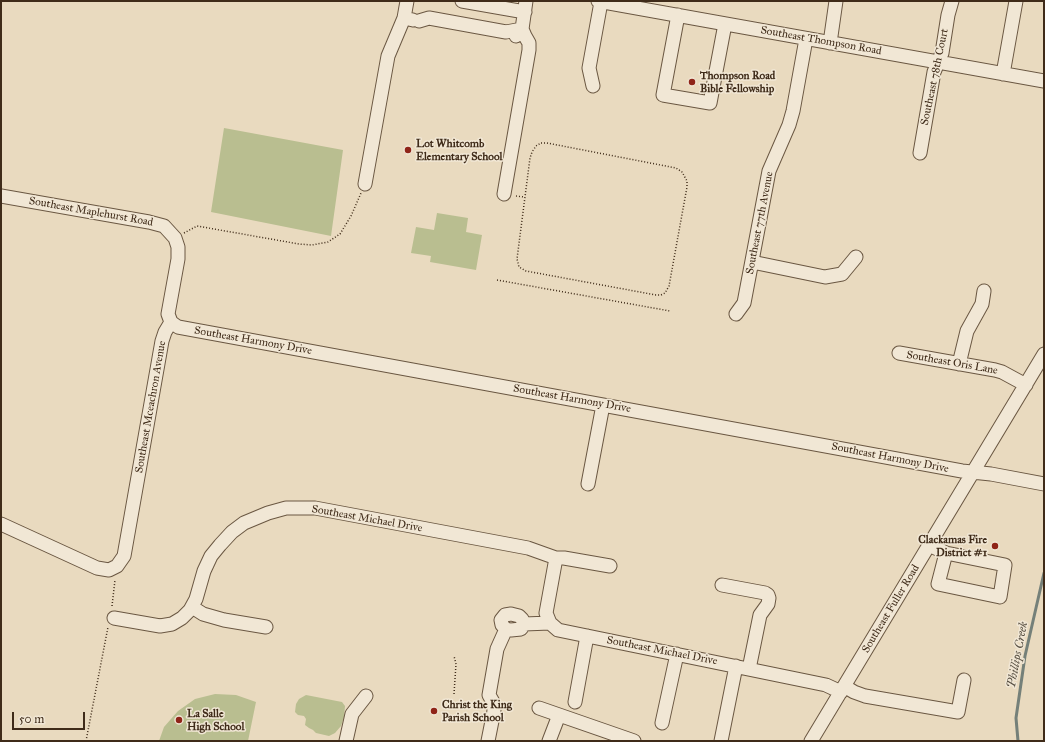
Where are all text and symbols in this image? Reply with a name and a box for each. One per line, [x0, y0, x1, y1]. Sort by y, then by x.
street label: Southeast Thompson Road [759, 24, 883, 58]
street label: Southeast 78th Court [918, 28, 952, 126]
place label: Thompson Road Bible Fellowship [700, 69, 775, 95]
marker: Thompson Road Bible Fellowship [687, 77, 697, 87]
place label: Lot Whitcomb Elementary School [416, 137, 503, 163]
marker: Lot Whitcomb Elementary School [403, 145, 413, 155]
street label: Southeast 77th Avenue [744, 170, 776, 276]
street label: Southeast Maplehurst Road [28, 195, 154, 229]
street label: Southeast Harmony Drive [193, 324, 313, 358]
street label: Southeast Mceachron Avenue [133, 340, 169, 474]
street label: Southeast Oris Lane [905, 348, 999, 378]
street label: Southeast Harmony Drive [512, 382, 632, 416]
street label: Southeast Harmony Drive [830, 440, 950, 476]
street label: Southeast Michael Drive [311, 503, 423, 535]
place label: Clackamas Fire District #1 [918, 533, 987, 559]
marker: Clackamas Fire District #1 [990, 541, 1000, 551]
street label: Southeast Fuller Road [859, 562, 923, 656]
water label: Phillips Creek [1005, 621, 1031, 689]
street label: Southeast Michael Drive [606, 634, 718, 668]
place label: Christ the King Parish School [442, 698, 512, 724]
scale bar [14, 704, 87, 730]
marker: Christ the King Parish School [429, 706, 439, 716]
place label: La Salle High School [187, 707, 244, 733]
text: 50 m [19, 712, 44, 726]
marker: La Salle High School [174, 715, 184, 725]

